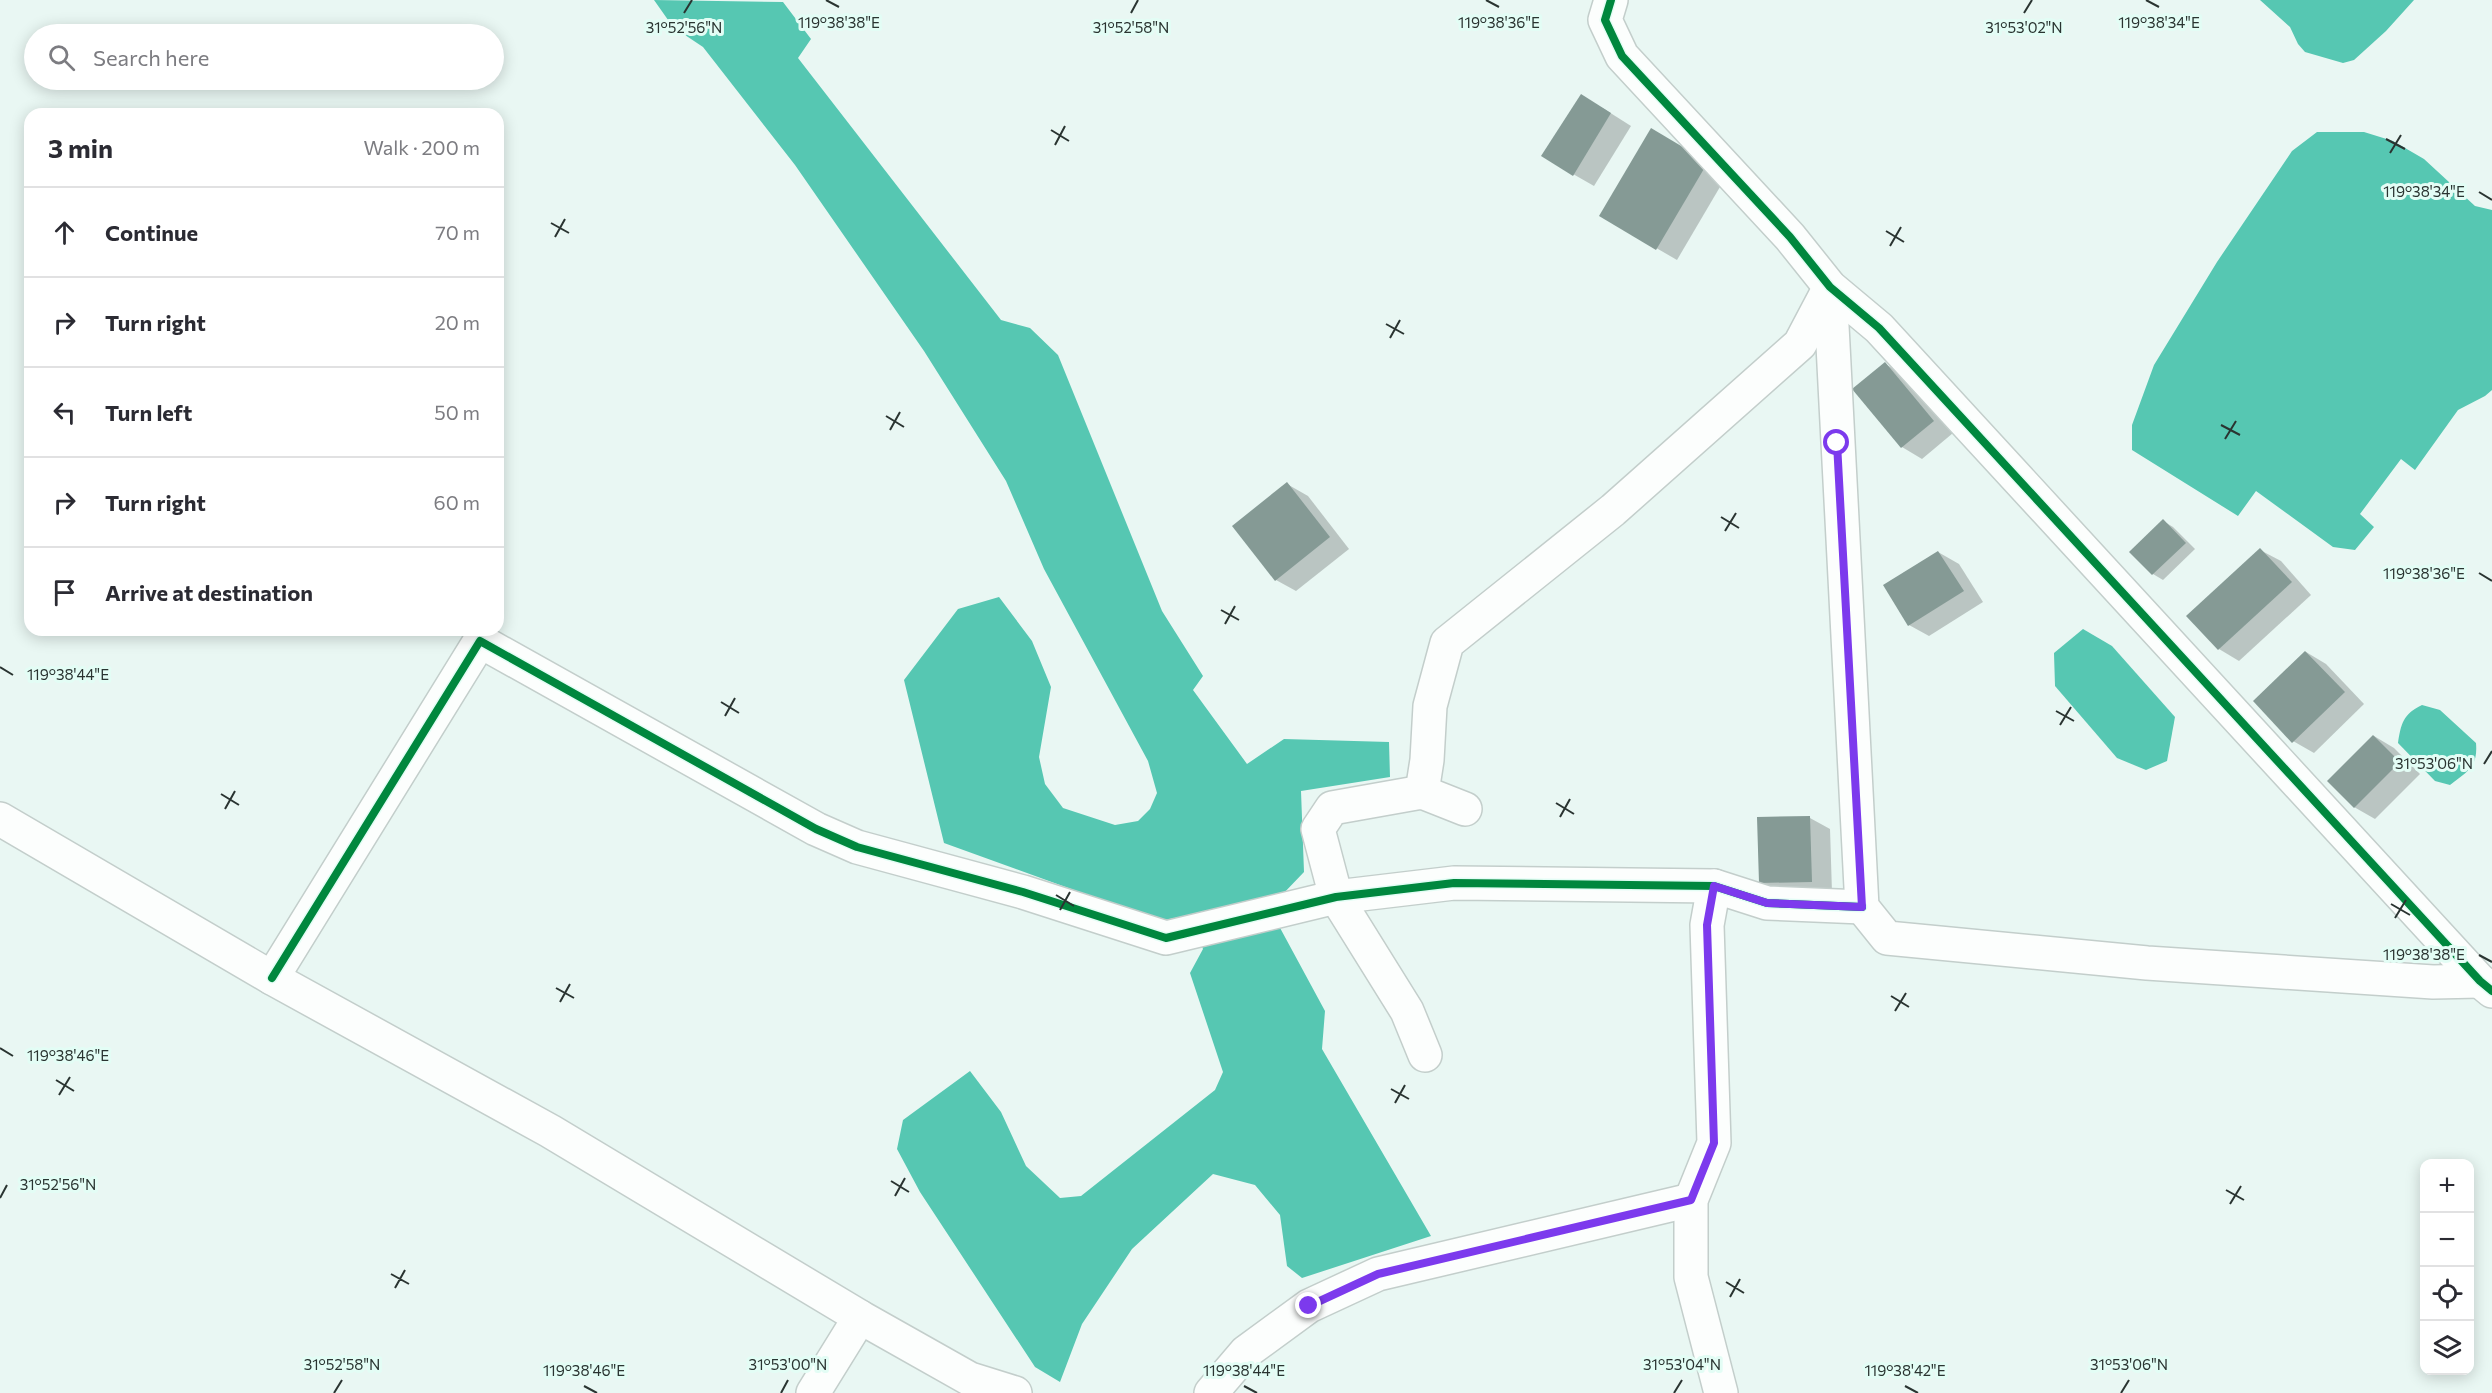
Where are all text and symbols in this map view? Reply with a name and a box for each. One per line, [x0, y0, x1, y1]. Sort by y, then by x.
text: 119°38'38"E [798, 13, 880, 31]
text: 119°38'36"E [1458, 13, 1540, 31]
text: 119°38'34"E [2118, 13, 2200, 31]
text: 31°52'56"N [646, 18, 722, 36]
text: 31°52'58"N [1093, 18, 1169, 36]
text: 31°53'02"N [1985, 18, 2063, 36]
search box [24, 24, 504, 90]
icon: search [45, 41, 78, 74]
text: Search here [93, 44, 209, 71]
text: 3 min [48, 132, 113, 163]
text: Walk · 200 m [363, 135, 480, 159]
text: 119°38'34"E [2383, 182, 2465, 200]
icon: ahead [48, 216, 81, 249]
text: Continue [105, 219, 198, 246]
text: 70 m [435, 220, 480, 244]
icon: right [48, 306, 81, 339]
text: Turn right [105, 309, 206, 336]
text: 20 m [435, 310, 480, 334]
icon: left [48, 396, 81, 429]
text: Turn left [105, 399, 192, 426]
text: 50 m [434, 400, 480, 424]
route start [1823, 429, 1849, 455]
icon: right [48, 486, 81, 519]
text: Turn right [105, 489, 206, 516]
text: 60 m [434, 490, 480, 514]
text: 119°38'36"E [2383, 564, 2465, 582]
icon: arrive [48, 576, 81, 609]
text: Arrive at destination [105, 579, 313, 606]
text: 119°38'44"E [27, 665, 109, 683]
text: 31°53'06"N [2395, 754, 2473, 772]
text: 119°38'38"E [2383, 945, 2465, 963]
text: 119°38'46"E [27, 1046, 109, 1064]
map controls [2420, 1159, 2474, 1375]
button: + [2420, 1159, 2474, 1213]
text: 31°52'56"N [20, 1175, 96, 1193]
button: − [2420, 1213, 2474, 1267]
button: locate [2420, 1267, 2474, 1321]
route end [1295, 1292, 1321, 1318]
button: layers [2420, 1321, 2474, 1375]
text: 31°52'58"N [304, 1355, 380, 1373]
text: 31°53'00"N [749, 1355, 827, 1373]
text: 31°53'04"N [1643, 1355, 1721, 1373]
text: 31°53'06"N [2090, 1355, 2168, 1373]
text: 119°38'46"E [543, 1361, 625, 1379]
text: 119°38'44"E [1203, 1361, 1285, 1379]
text: 119°38'42"E [1864, 1361, 1946, 1379]

